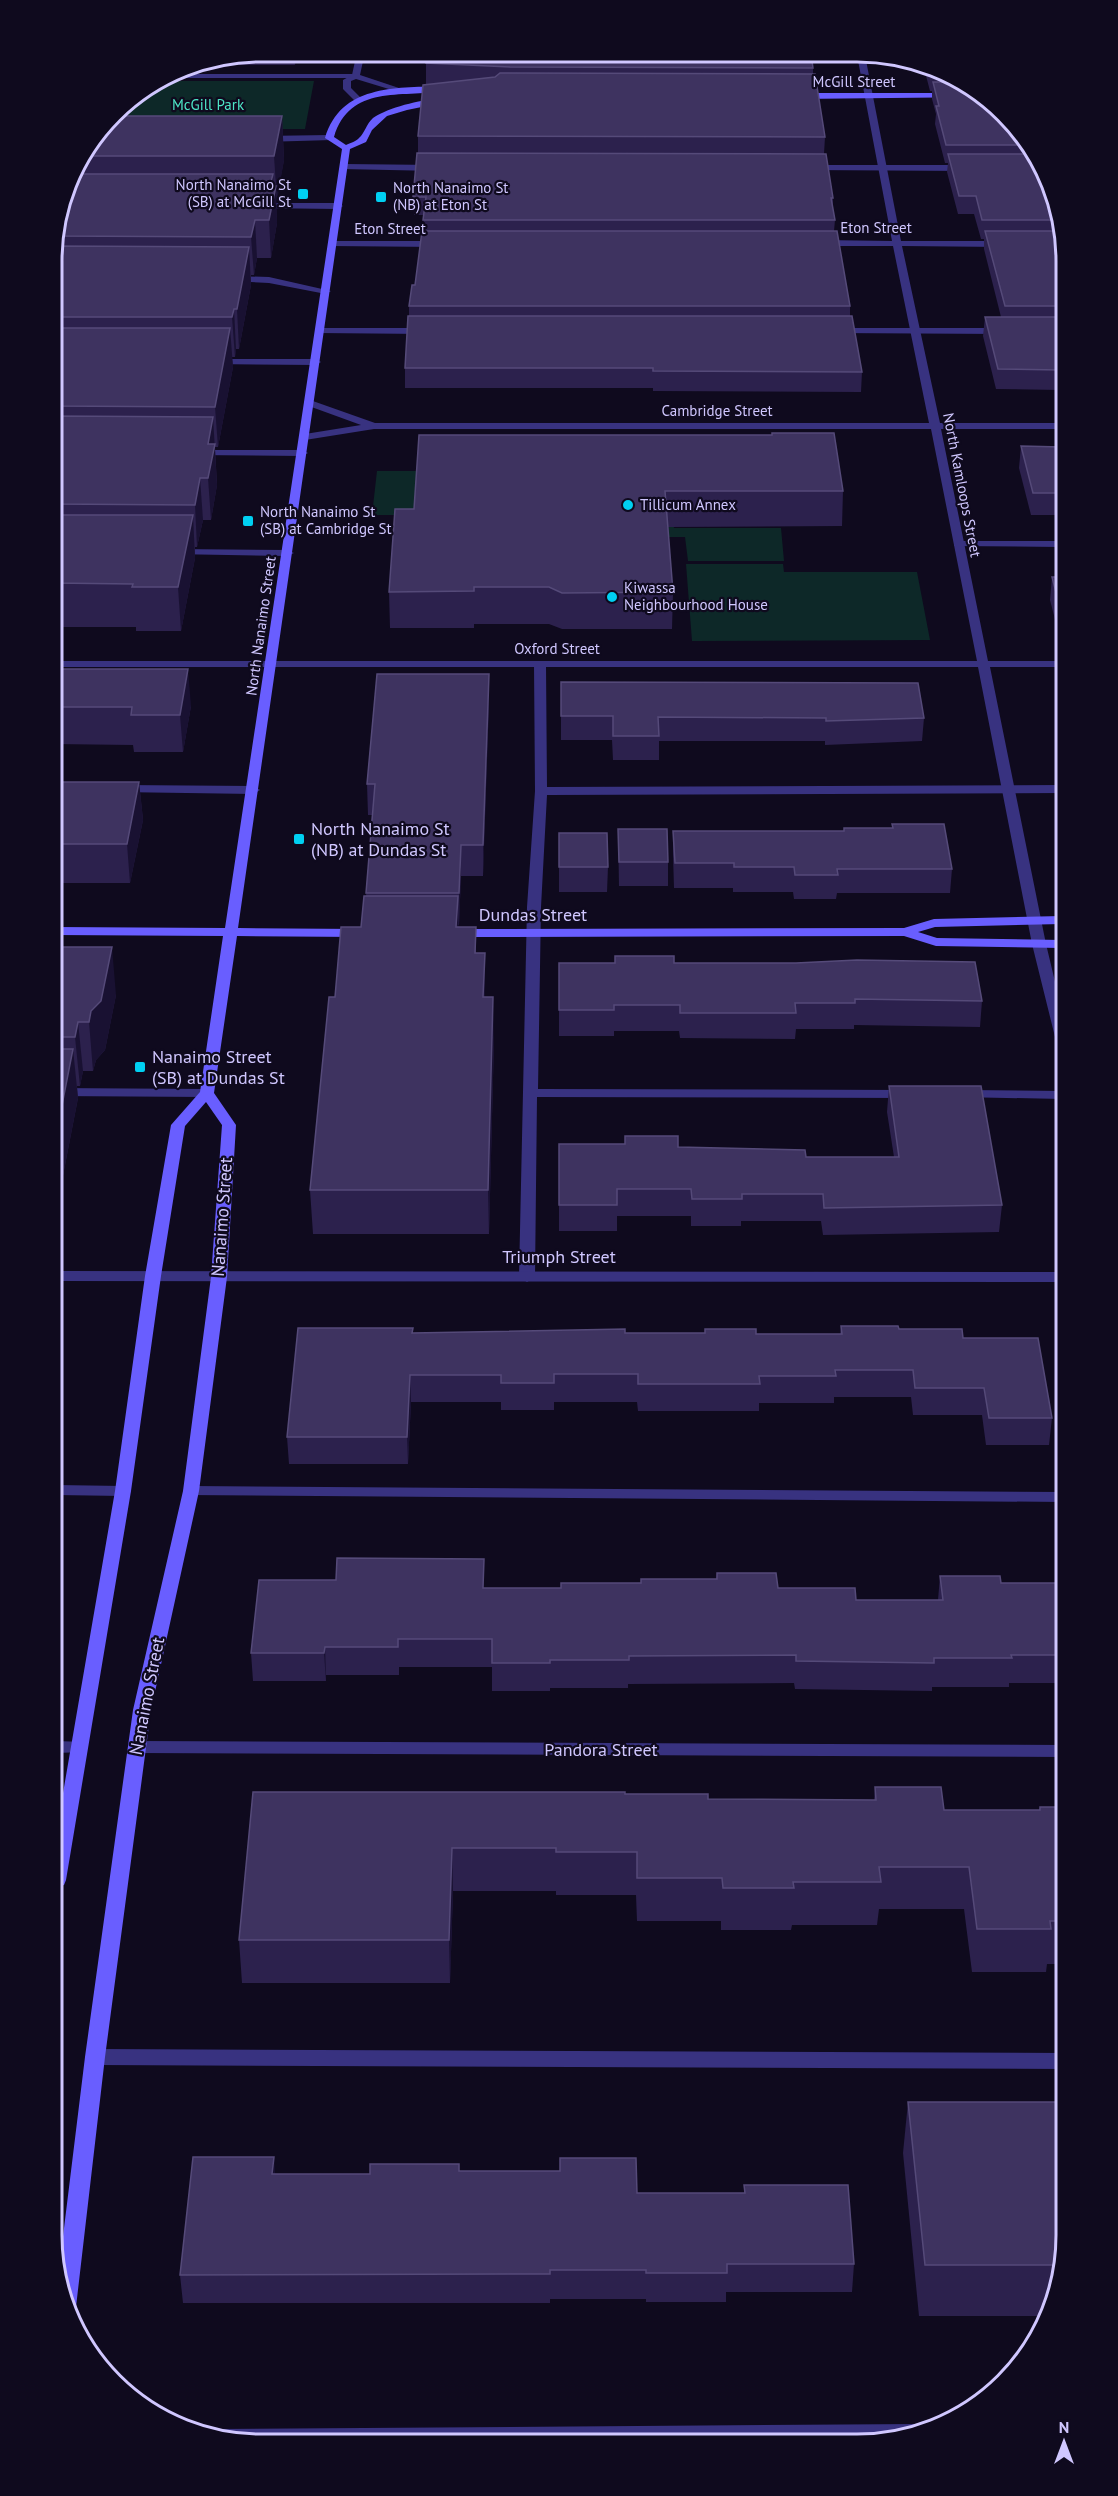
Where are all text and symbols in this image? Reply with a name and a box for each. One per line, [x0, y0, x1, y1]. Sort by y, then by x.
street label: McGill Street [813, 72, 895, 91]
park label: McGill Park [172, 95, 245, 114]
place label: North Nanaimo St (SB) at McGill St [176, 175, 291, 211]
place label: North Nanaimo St (NB) at Eton St [393, 178, 508, 214]
marker: North Nanaimo St (SB) at McGill St [296, 187, 310, 201]
marker: North Nanaimo St (NB) at Eton St [374, 190, 388, 204]
street label: Eton Street [840, 218, 912, 237]
street label: Eton Street [354, 219, 426, 238]
street label: Cambridge Street [661, 401, 773, 420]
street label: North Kamloops Street [939, 411, 986, 559]
place label: Tillicum Annex [640, 495, 736, 514]
marker: Tillicum Annex [621, 498, 635, 512]
place label: North Nanaimo St (SB) at Cambridge St [260, 502, 392, 538]
marker: North Nanaimo St (SB) at Cambridge St [241, 514, 255, 528]
street label: North Nanaimo Street [241, 555, 280, 697]
place label: Kiwassa Neighbourhood House [624, 578, 768, 614]
marker: Kiwassa Neighbourhood House [605, 590, 619, 604]
street label: Oxford Street [514, 639, 600, 658]
place label: North Nanaimo St (NB) at Dundas St [311, 817, 450, 861]
marker: North Nanaimo St (NB) at Dundas St [292, 832, 306, 846]
street label: Dundas Street [479, 903, 587, 926]
place label: Nanaimo Street (SB) at Dundas St [152, 1045, 285, 1089]
marker: Nanaimo Street (SB) at Dundas St [133, 1060, 147, 1074]
street label: Nanaimo Street [206, 1156, 237, 1277]
street label: Triumph Street [502, 1245, 616, 1268]
street label: Nanaimo Street [124, 1635, 169, 1757]
street label: Pandora Street [544, 1738, 658, 1761]
north arrow [1034, 2412, 1094, 2472]
text: N [1059, 2417, 1069, 2437]

